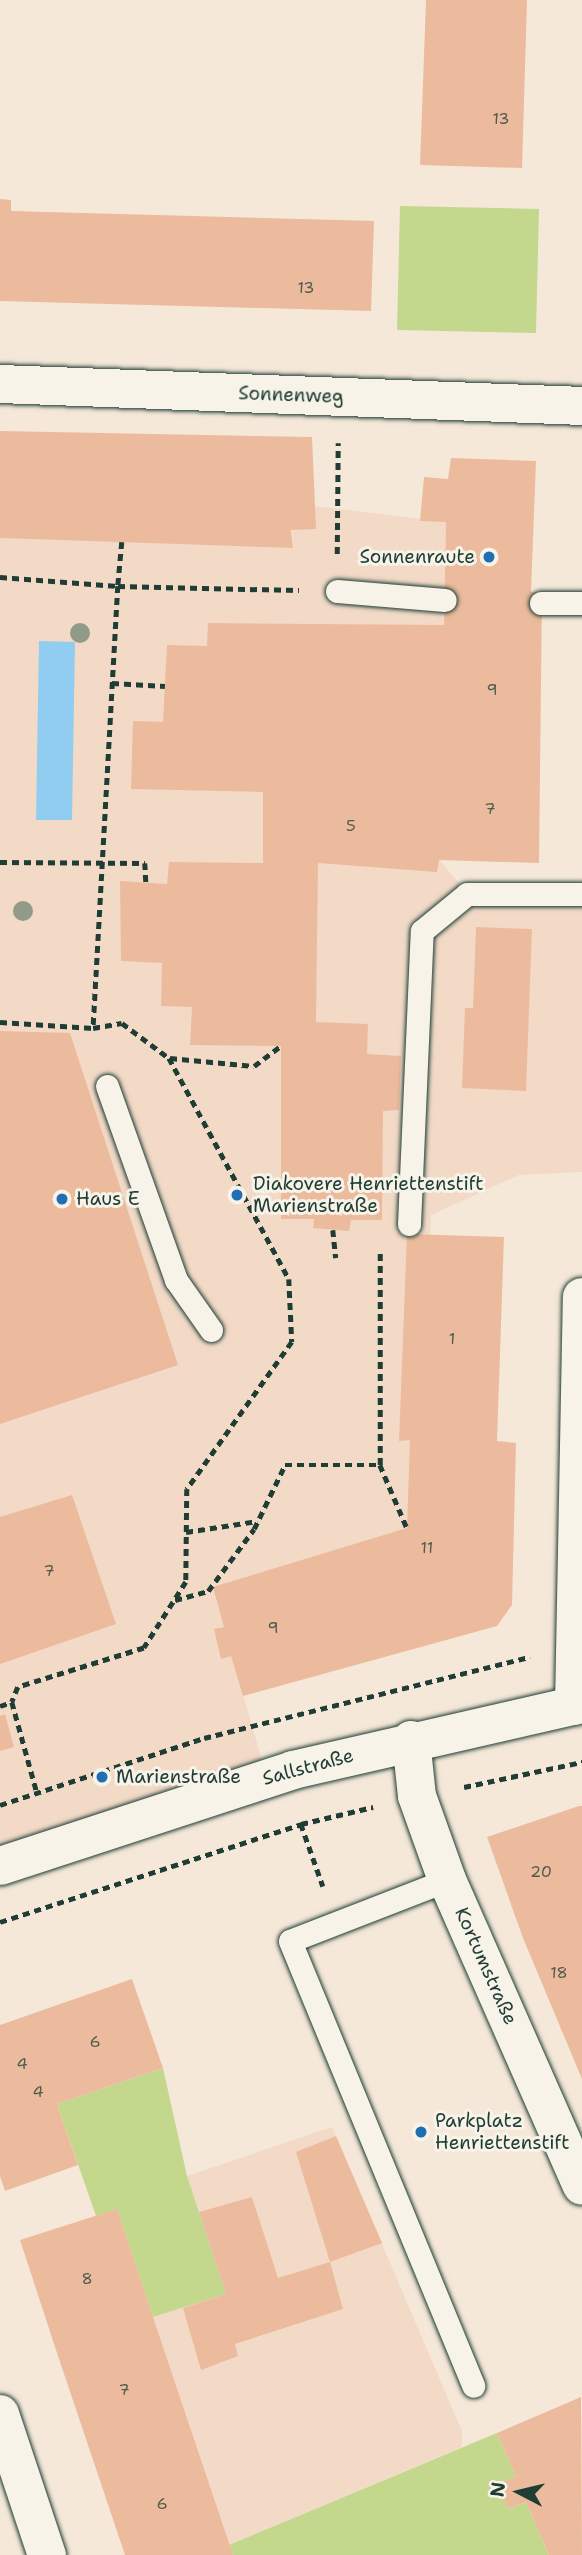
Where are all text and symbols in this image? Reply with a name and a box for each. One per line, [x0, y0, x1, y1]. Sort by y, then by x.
house number: 13 [492, 109, 510, 129]
house number: 13 [297, 278, 315, 298]
street label: Sonnenweg [238, 382, 344, 408]
place label: Sonnenraute [359, 546, 475, 568]
marker: Sonnenraute [481, 549, 497, 565]
house number: 9 [486, 680, 498, 700]
house number: 7 [484, 799, 496, 819]
house number: 5 [346, 816, 356, 836]
place label: Diakovere Henriettenstift Marienstraße [253, 1173, 484, 1217]
marker: Diakovere Henriettenstift Marienstraße [227, 1185, 247, 1205]
place label: Haus E [76, 1188, 140, 1210]
marker: Haus E [54, 1191, 70, 1207]
house number: 1 [449, 1329, 455, 1349]
house number: 11 [421, 1538, 433, 1558]
house number: 7 [43, 1561, 55, 1581]
house number: 9 [267, 1618, 279, 1638]
street label: Sallstraße [260, 1744, 356, 1790]
place label: Marienstraße [116, 1766, 241, 1788]
marker: Marienstraße [94, 1769, 110, 1785]
house number: 20 [530, 1862, 552, 1882]
street label: Kortumstraße [450, 1904, 522, 2028]
house number: 18 [550, 1963, 568, 1983]
house number: 6 [89, 2032, 101, 2052]
house number: 4 [16, 2054, 28, 2074]
house number: 4 [32, 2082, 44, 2102]
place label: Parkplatz Henriettenstift [435, 2110, 570, 2154]
marker: Parkplatz Henriettenstift [413, 2124, 429, 2140]
house number: 8 [81, 2269, 93, 2289]
house number: 7 [118, 2380, 130, 2400]
north arrow [484, 2457, 554, 2527]
text: N [484, 2480, 511, 2498]
house number: 6 [156, 2494, 168, 2514]

